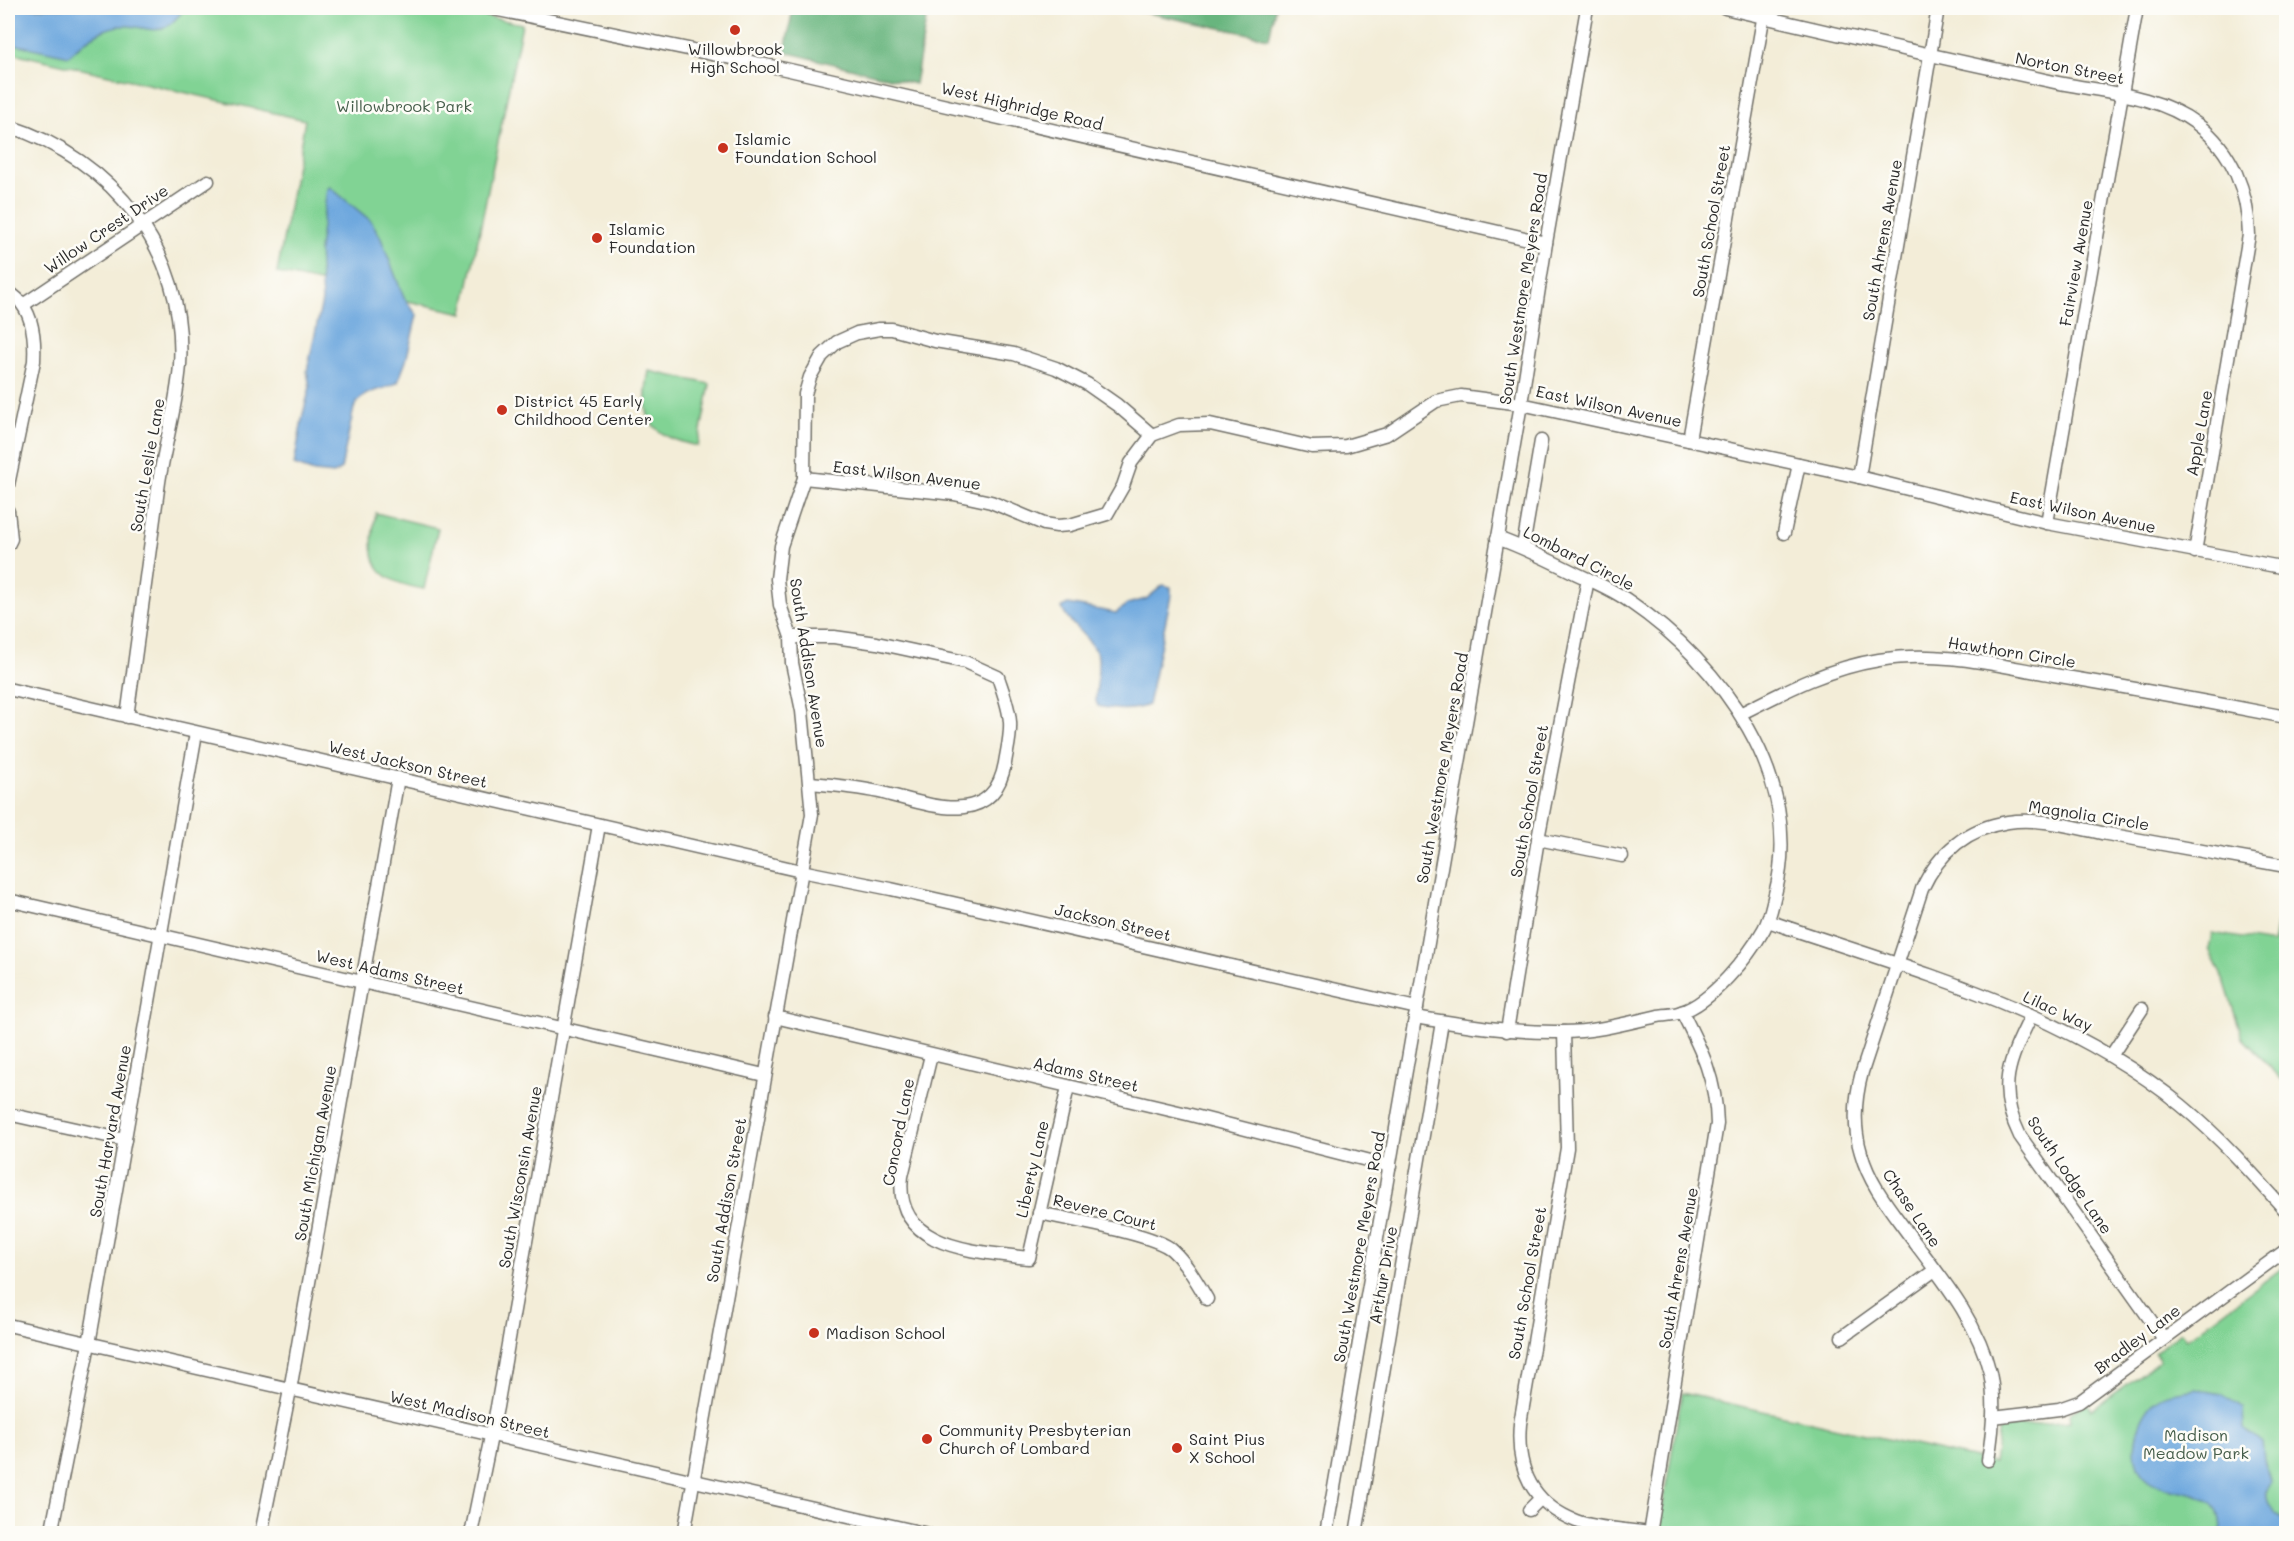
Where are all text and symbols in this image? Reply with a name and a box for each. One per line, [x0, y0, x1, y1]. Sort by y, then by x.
marker: Willowbrook High School [728, 23, 742, 37]
place label: Willowbrook High School [688, 38, 782, 77]
street label: Norton Street [2014, 47, 2126, 88]
street label: West Highridge Road [939, 77, 1105, 134]
park label: Willowbrook Park [336, 95, 472, 116]
place label: Islamic Foundation School [735, 128, 877, 167]
marker: Islamic Foundation School [716, 141, 730, 155]
street label: South School Street [1687, 143, 1734, 299]
street label: South Ahrens Avenue [1857, 158, 1906, 322]
street label: South Westmore Meyers Road [1494, 172, 1551, 406]
street label: Willow Crest Drive [39, 179, 172, 278]
street label: Fairview Avenue [2054, 198, 2097, 328]
place label: Islamic Foundation [609, 218, 695, 257]
marker: Islamic Foundation [590, 231, 604, 245]
street label: East Wilson Avenue [1534, 380, 1684, 431]
street label: Apple Lane [2181, 388, 2216, 478]
place label: District 45 Early Childhood Center [514, 390, 652, 429]
street label: South Leslie Lane [124, 396, 169, 534]
marker: District 45 Early Childhood Center [495, 403, 509, 417]
street label: East Wilson Avenue [832, 455, 982, 494]
street label: East Wilson Avenue [2008, 486, 2158, 537]
street label: Lombard Circle [1520, 521, 1638, 595]
street label: South Addison Avenue [786, 577, 833, 749]
street label: Hawthorn Circle [1947, 631, 2077, 672]
street label: South Westmore Meyers Road [1411, 651, 1472, 885]
street label: South School Street [1505, 723, 1552, 879]
street label: West Jackson Street [326, 735, 490, 792]
street label: Magnolia Circle [2027, 795, 2151, 834]
street label: Jackson Street [1053, 898, 1173, 945]
street label: West Adams Street [314, 944, 466, 999]
street label: Lilac Way [2020, 985, 2096, 1036]
street label: South Harvard Avenue [84, 1043, 135, 1219]
street label: Adams Street [1031, 1051, 1141, 1096]
street label: South Michigan Avenue [289, 1063, 340, 1242]
street label: Concord Lane [877, 1076, 918, 1187]
street label: South Wisconsin Avenue [493, 1084, 546, 1270]
street label: South Lodge Lane [2023, 1112, 2118, 1238]
street label: South Addison Street [701, 1116, 750, 1284]
street label: Liberty Lane [1010, 1118, 1053, 1220]
street label: South Westmore Meyers Road [1328, 1130, 1389, 1364]
street label: Chase Lane [1878, 1164, 1946, 1251]
street label: South Ahrens Avenue [1653, 1186, 1702, 1350]
street label: Revere Court [1051, 1188, 1159, 1235]
street label: South School Street [1503, 1205, 1550, 1361]
street label: Arthur Drive [1364, 1224, 1401, 1326]
street label: Bradley Lane [2089, 1299, 2184, 1378]
place label: Madison School [826, 1322, 945, 1343]
marker: Madison School [807, 1326, 821, 1340]
street label: West Madison Street [388, 1385, 552, 1442]
place label: Community Presbyterian Church of Lombard [939, 1419, 1131, 1458]
park label: Madison Meadow Park [2143, 1424, 2249, 1463]
place label: Saint Pius X School [1189, 1428, 1265, 1467]
marker: Community Presbyterian Church of Lombard [920, 1432, 934, 1446]
marker: Saint Pius X School [1170, 1441, 1184, 1455]

